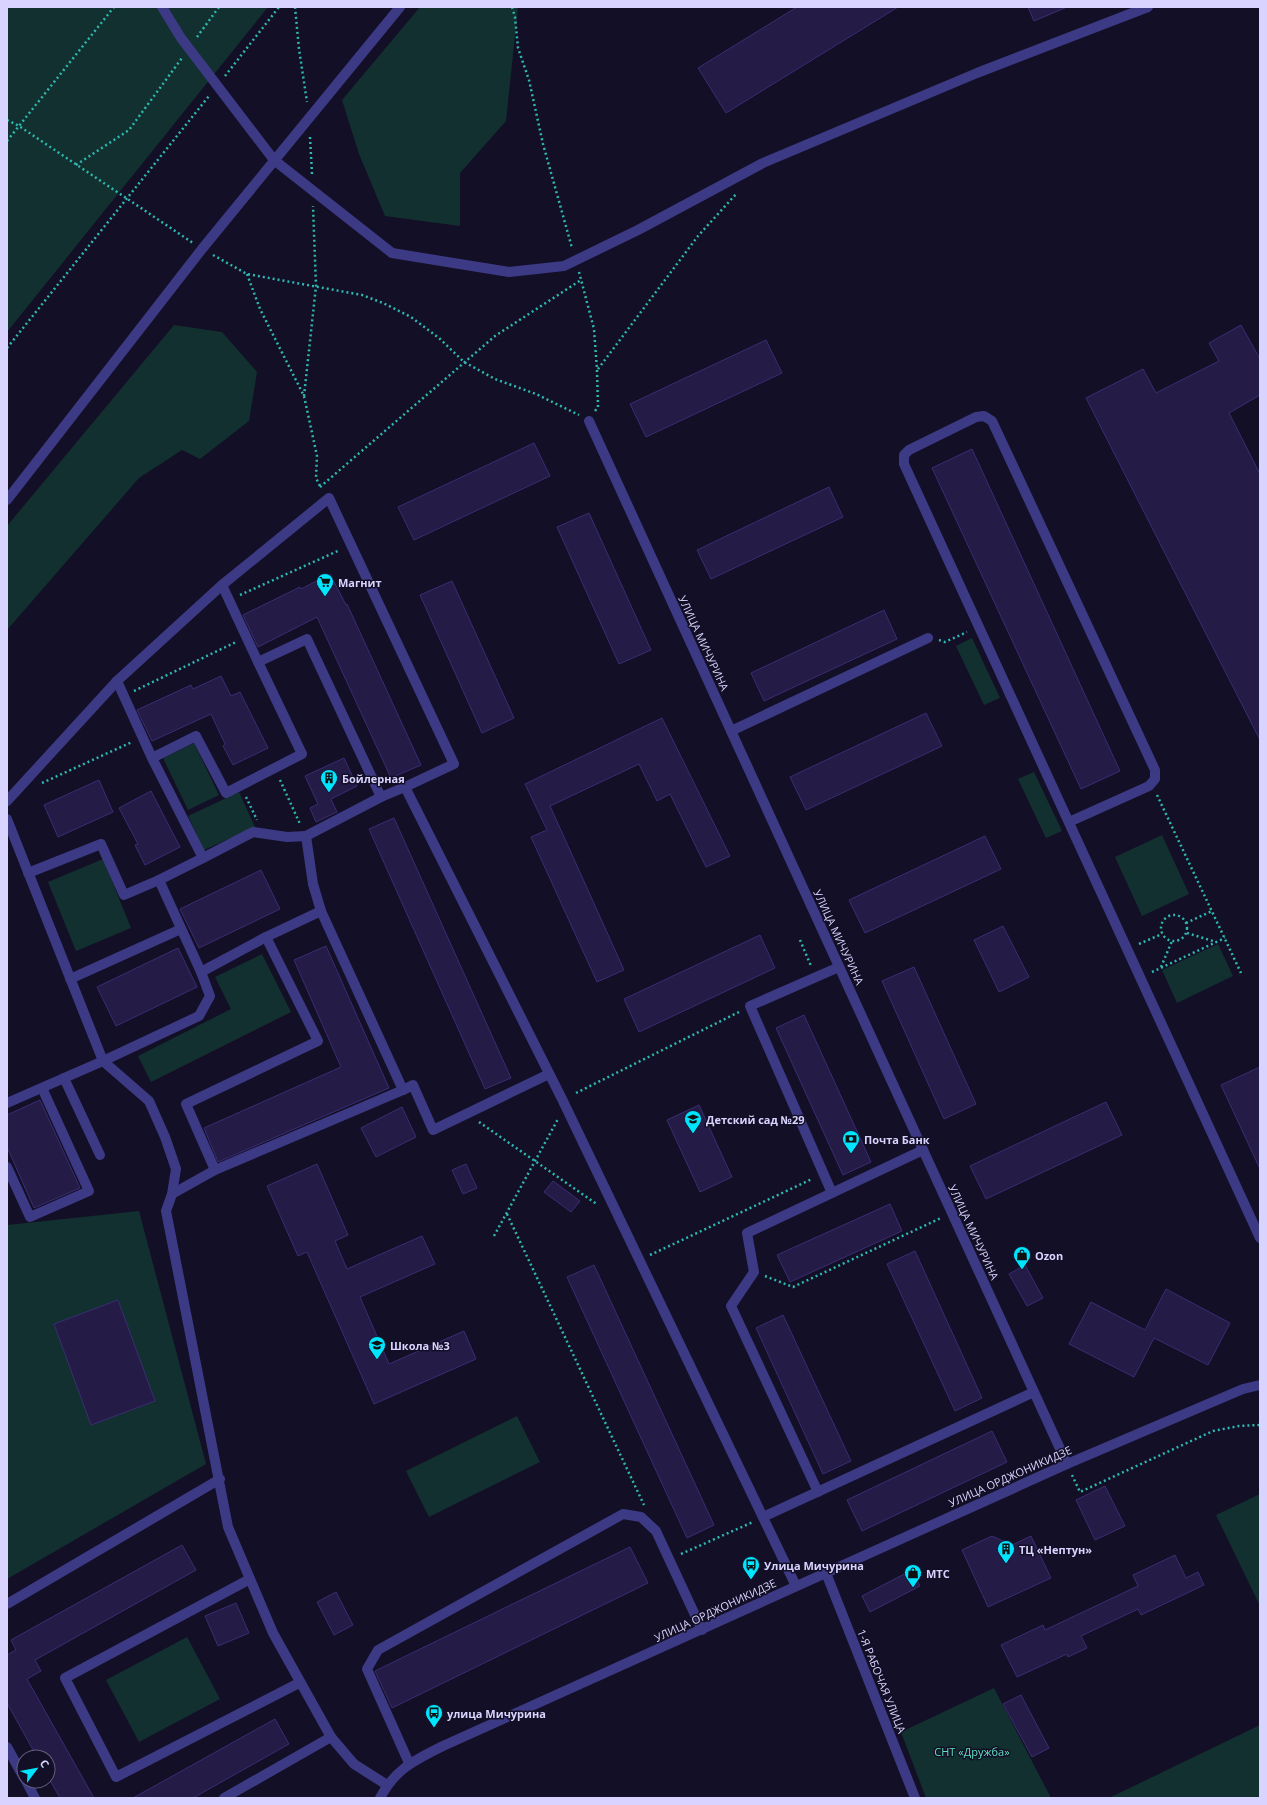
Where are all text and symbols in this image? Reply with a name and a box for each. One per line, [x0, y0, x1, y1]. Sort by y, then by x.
supermarket icon: Магнит [315, 572, 335, 597]
place label: Магнит [338, 575, 382, 590]
street label: УЛИЦА МИЧУРИНА [675, 593, 733, 693]
building icon: Бойлерная [319, 768, 339, 793]
place label: Бойлерная [342, 771, 405, 786]
street label: УЛИЦА МИЧУРИНА [810, 887, 868, 987]
school or university icon: Детский сад №29 [683, 1109, 703, 1134]
place label: Детский сад №29 [706, 1112, 805, 1127]
bank icon: Почта Банк [841, 1129, 861, 1154]
place label: Почта Банк [864, 1132, 930, 1147]
street label: УЛИЦА МИЧУРИНА [945, 1182, 1003, 1282]
shop icon: Ozon [1012, 1245, 1032, 1270]
place label: Ozon [1035, 1248, 1063, 1263]
school or university icon: Школа №3 [367, 1335, 387, 1360]
place label: Школа №3 [390, 1338, 450, 1353]
street label: УЛИЦА ОРДЖОНИКИДЗЕ [946, 1442, 1074, 1510]
building icon: ТЦ «Нептун» [996, 1539, 1016, 1564]
place label: ТЦ «Нептун» [1019, 1542, 1092, 1557]
bus stop icon: Улица Мичурина [741, 1555, 761, 1580]
place label: Улица Мичурина [764, 1558, 864, 1573]
shop icon: МТС [903, 1563, 923, 1588]
place label: МТС [926, 1566, 950, 1581]
street label: УЛИЦА ОРДЖОНИКИДЗЕ [652, 1575, 778, 1645]
street label: 1-Я РАБОЧАЯ УЛИЦА [854, 1627, 910, 1735]
bus stop icon: улица Мичурина [424, 1703, 444, 1728]
place label: улица Мичурина [447, 1706, 546, 1721]
park label: СНТ «Дружба» [934, 1744, 1010, 1759]
north arrow [16, 1749, 56, 1789]
text: С [37, 1756, 53, 1770]

